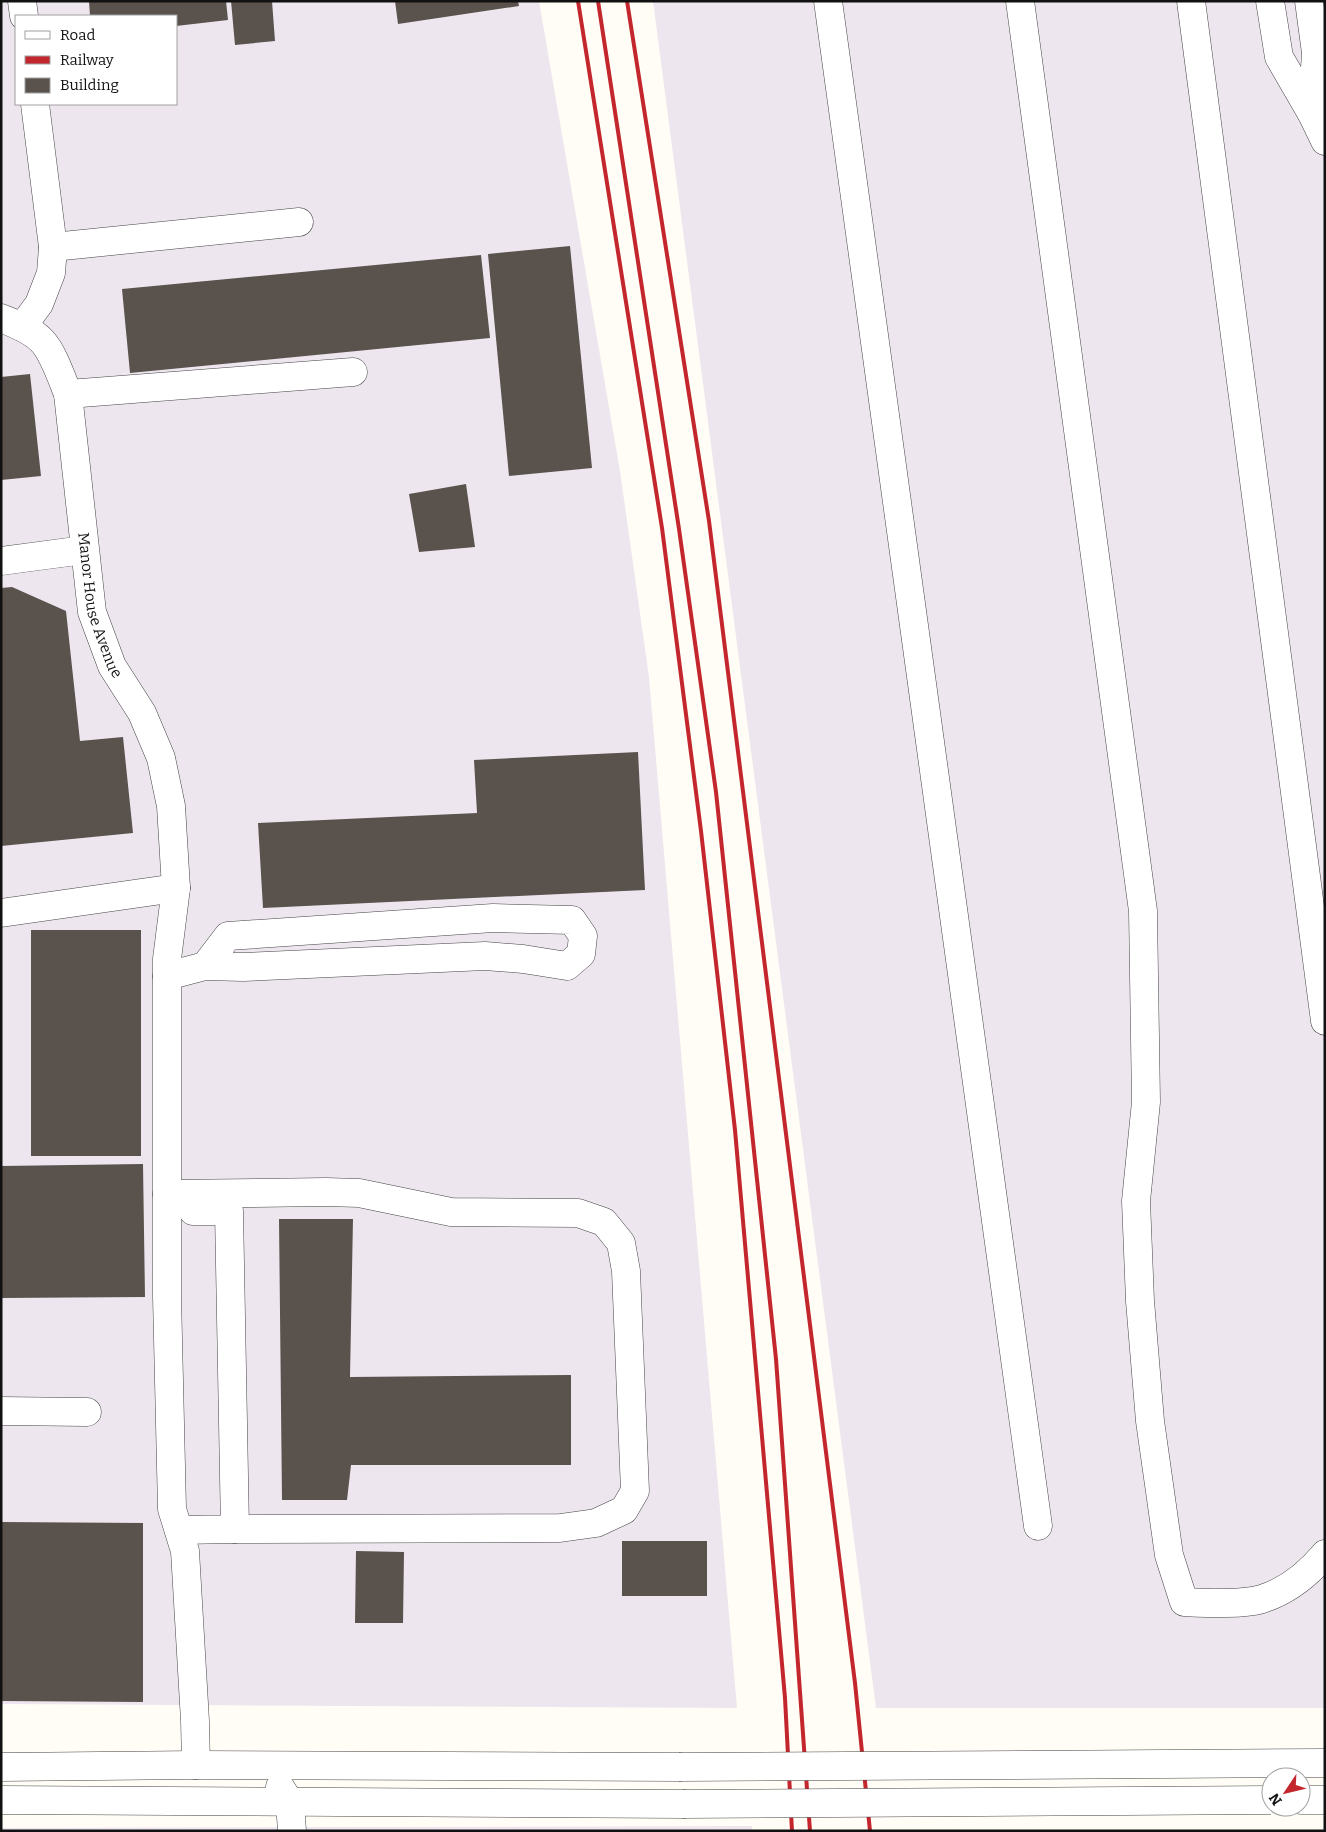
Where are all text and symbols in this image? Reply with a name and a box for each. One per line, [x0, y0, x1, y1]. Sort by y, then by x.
legend [15, 15, 178, 105]
text: Road [60, 26, 95, 44]
text: Railway [60, 51, 114, 69]
text: Building [60, 76, 119, 94]
street label: Manor House Avenue [74, 531, 126, 681]
north arrow [1261, 1767, 1311, 1817]
text: N [1266, 1790, 1286, 1808]

